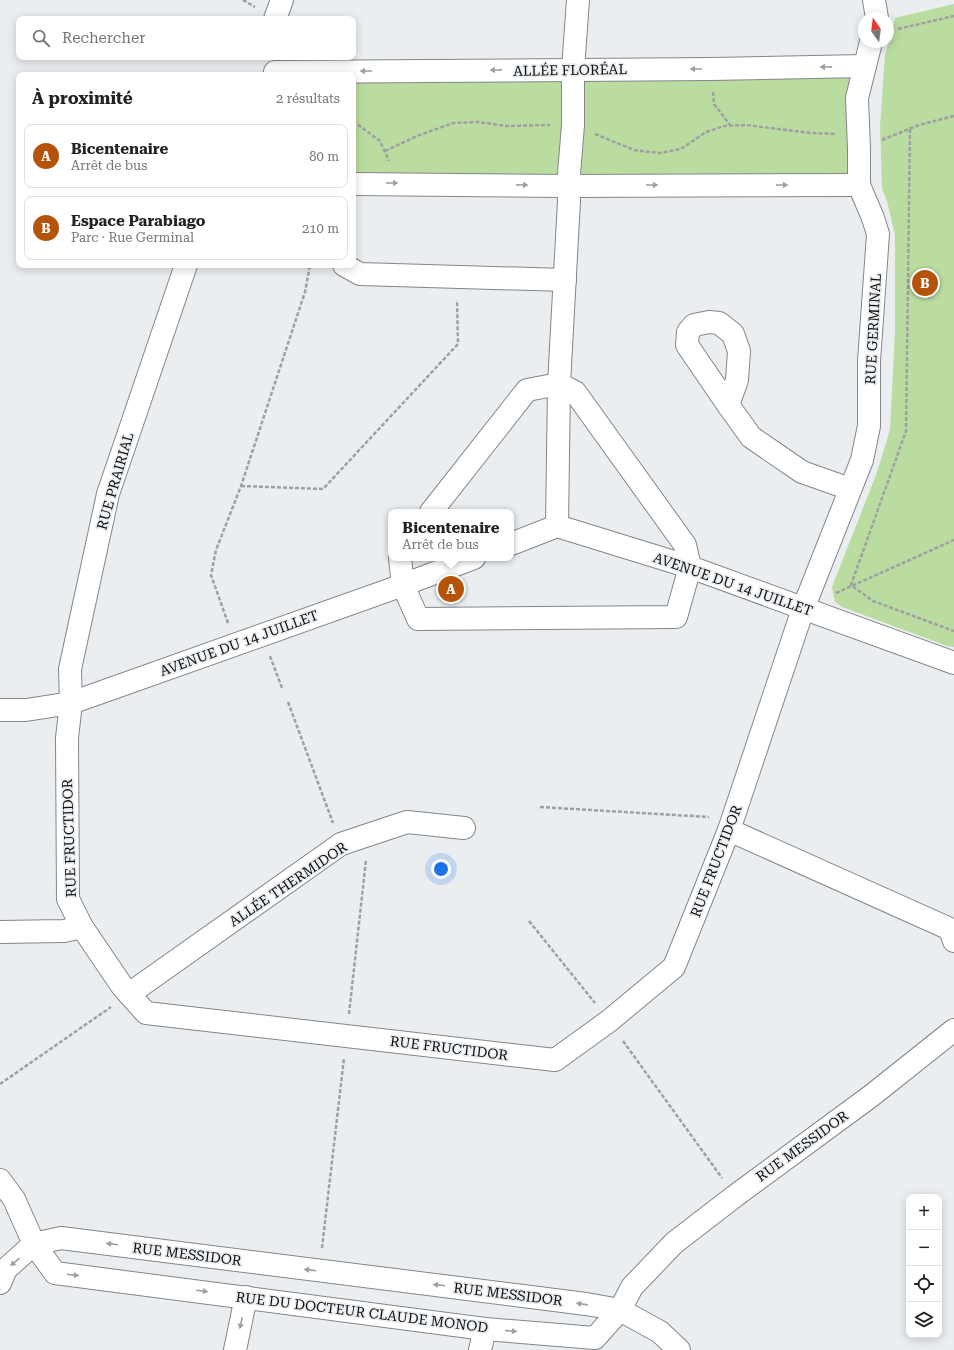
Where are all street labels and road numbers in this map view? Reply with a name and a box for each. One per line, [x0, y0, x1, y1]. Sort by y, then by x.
street label: ALLÉE FLORÉAL [513, 61, 627, 79]
street label: RUE GERMINAL [862, 273, 884, 385]
street label: RUE PRAIRIAL [93, 430, 137, 532]
street label: AVENUE DU 14 JUILLET [651, 549, 815, 619]
street label: AVENUE DU 14 JUILLET [158, 607, 320, 679]
street label: RUE FRUCTIDOR [59, 778, 79, 898]
street label: RUE FRUCTIDOR [687, 802, 745, 919]
street label: ALLÉE THERMIDOR [226, 838, 350, 929]
street label: RUE FRUCTIDOR [389, 1033, 509, 1063]
street label: RUE MESSIDOR [753, 1107, 851, 1185]
street label: RUE MESSIDOR [132, 1239, 243, 1269]
street label: RUE MESSIDOR [453, 1279, 564, 1309]
street label: RUE DU DOCTEUR CLAUDE MONOD [235, 1289, 489, 1335]

